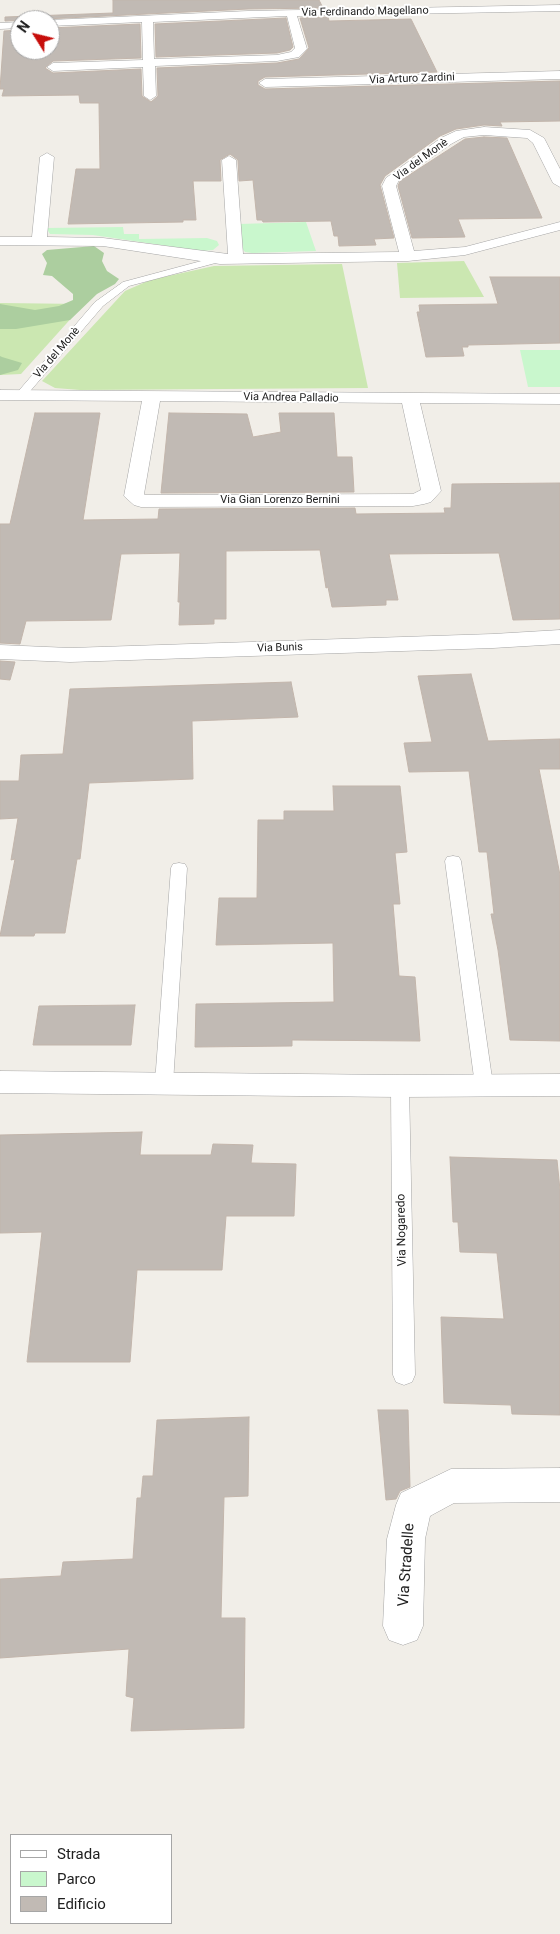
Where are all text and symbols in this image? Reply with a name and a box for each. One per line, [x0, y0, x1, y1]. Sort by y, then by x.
street label: Via Ferdinando Magellano [301, 4, 429, 20]
north arrow [10, 10, 60, 60]
text: N [14, 18, 33, 35]
street label: Via Arturo Zardini [369, 71, 455, 87]
street label: Via del Monè [391, 136, 451, 184]
street label: Via del Monè [31, 325, 83, 381]
street label: Via Andrea Palladio [243, 391, 339, 405]
street label: Via Gian Lorenzo Bernini [220, 493, 340, 507]
street label: Via Bunis [257, 641, 303, 655]
street label: Via Nogaredo [394, 1194, 410, 1266]
street label: Via Stradelle [395, 1523, 419, 1607]
legend [10, 1834, 172, 1924]
text: Strada [57, 1845, 100, 1863]
text: Parco [57, 1870, 96, 1888]
text: Edificio [57, 1895, 106, 1913]

